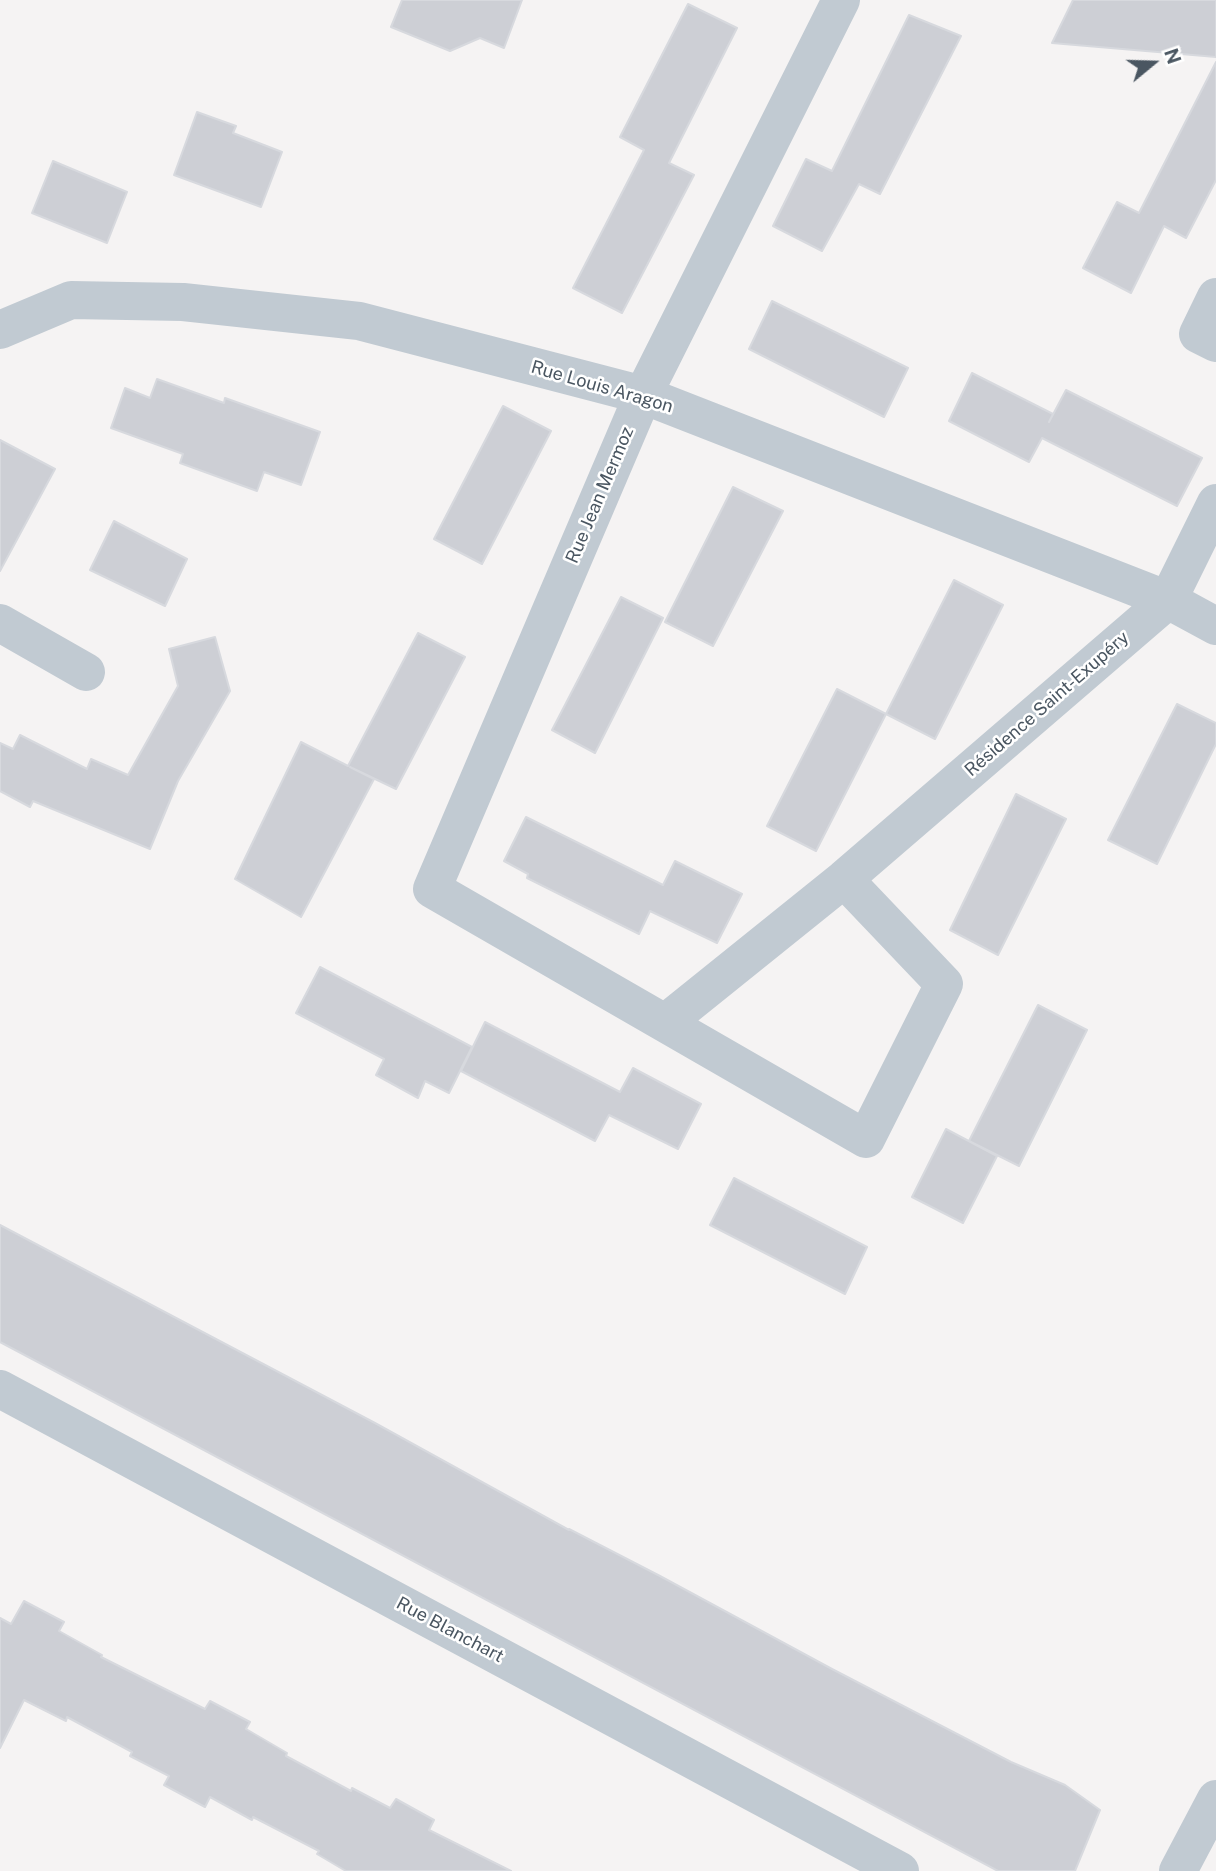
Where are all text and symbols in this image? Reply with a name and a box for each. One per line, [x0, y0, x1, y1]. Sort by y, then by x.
north arrow [1118, 28, 1188, 98]
text: N [1160, 46, 1186, 67]
street label: Rue Louis Aragon [529, 356, 675, 418]
street label: Rue Jean Mermoz [562, 424, 638, 566]
street label: Résidence Saint-Exupéry [960, 627, 1134, 781]
street label: Rue Blanchart [393, 1593, 507, 1667]

